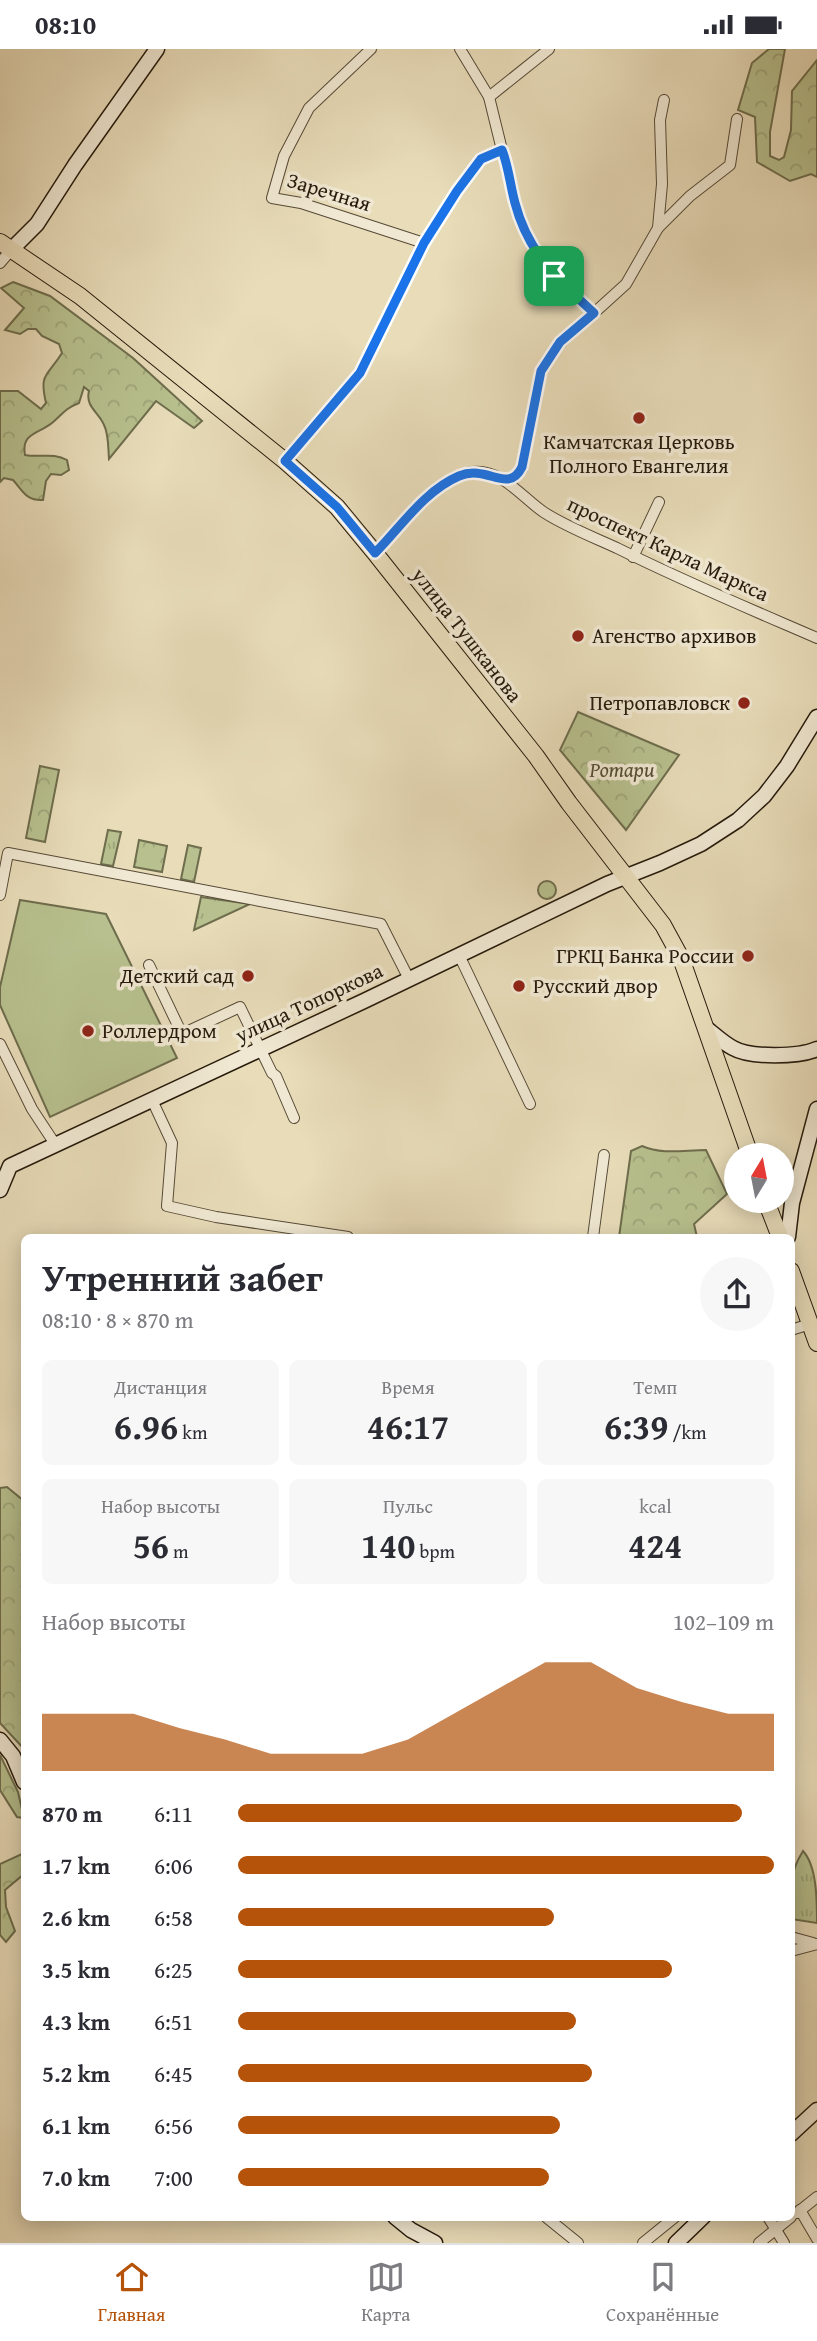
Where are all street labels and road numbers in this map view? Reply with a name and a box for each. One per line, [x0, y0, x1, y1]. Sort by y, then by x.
street label: Заречная [283, 164, 375, 219]
street label: проспект Карла Маркса [562, 488, 774, 609]
street label: улица Тушканова [404, 560, 530, 709]
street label: улица Топоркова [229, 955, 388, 1051]

